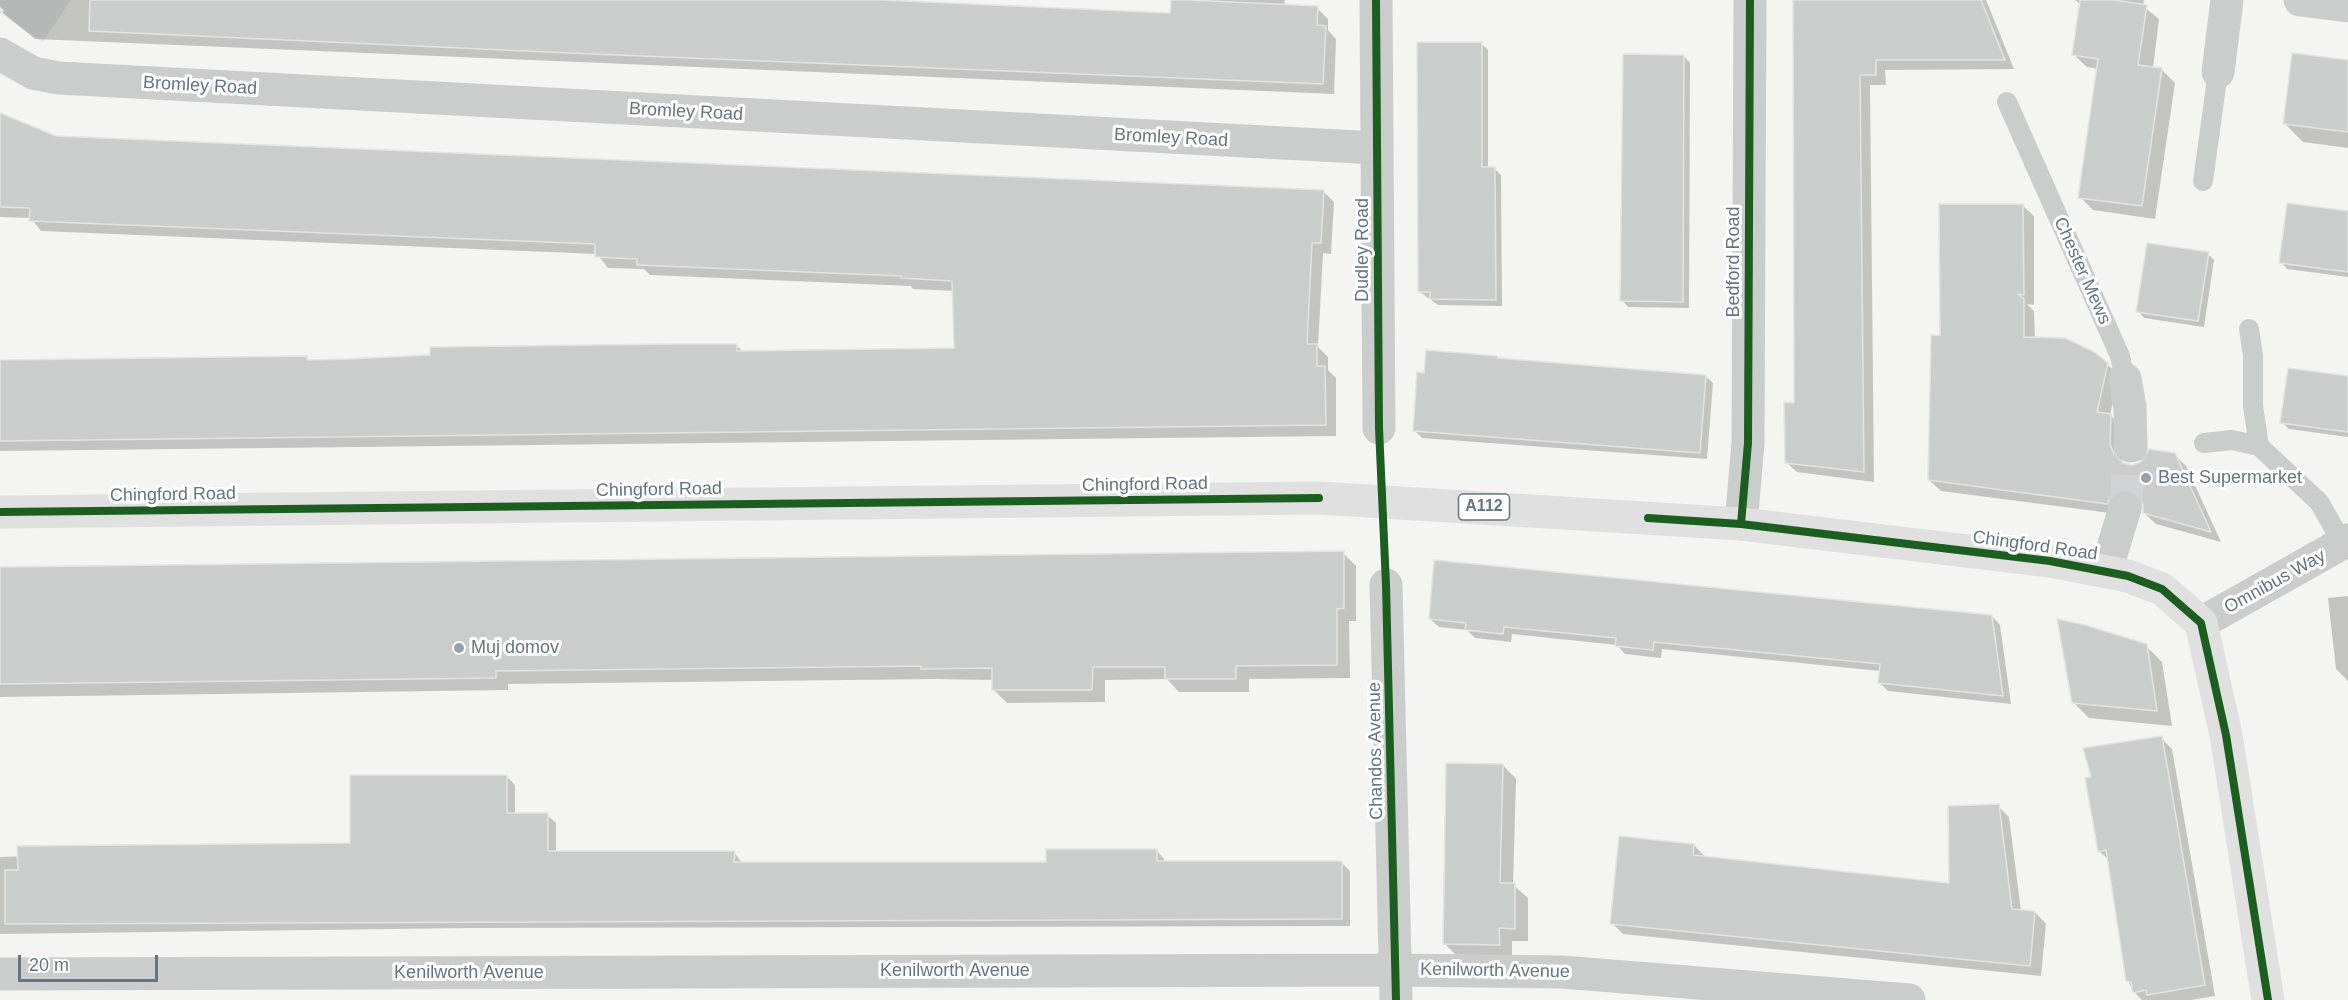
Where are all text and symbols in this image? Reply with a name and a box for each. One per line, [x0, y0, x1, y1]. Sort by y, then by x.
street label: Bromley Road [142, 72, 258, 100]
street label: Bromley Road [628, 98, 744, 126]
street label: Bromley Road [1113, 124, 1229, 152]
street label: Dudley Road [1352, 198, 1374, 302]
street label: Bedford Road [1723, 206, 1745, 318]
street label: Chester Mews [2049, 214, 2115, 328]
place label: Best Supermarket [2158, 467, 2302, 489]
marker: Best Supermarket [2139, 471, 2153, 485]
street label: Chingford Road [1082, 473, 1208, 497]
street label: Chingford Road [596, 478, 722, 502]
street label: Chingford Road [110, 483, 236, 507]
road number: A112 [1458, 494, 1510, 520]
street label: Chingford Road [1971, 527, 2099, 565]
street label: Omnibus Way [2221, 545, 2329, 619]
place label: Muj domov [471, 637, 559, 659]
marker: Muj domov [452, 641, 466, 655]
street label: Chandos Avenue [1364, 682, 1388, 820]
scale bar [21, 943, 160, 981]
text: 20 m [29, 955, 69, 975]
street label: Kenilworth Avenue [1420, 959, 1570, 983]
street label: Kenilworth Avenue [880, 960, 1030, 982]
street label: Kenilworth Avenue [394, 962, 544, 984]

